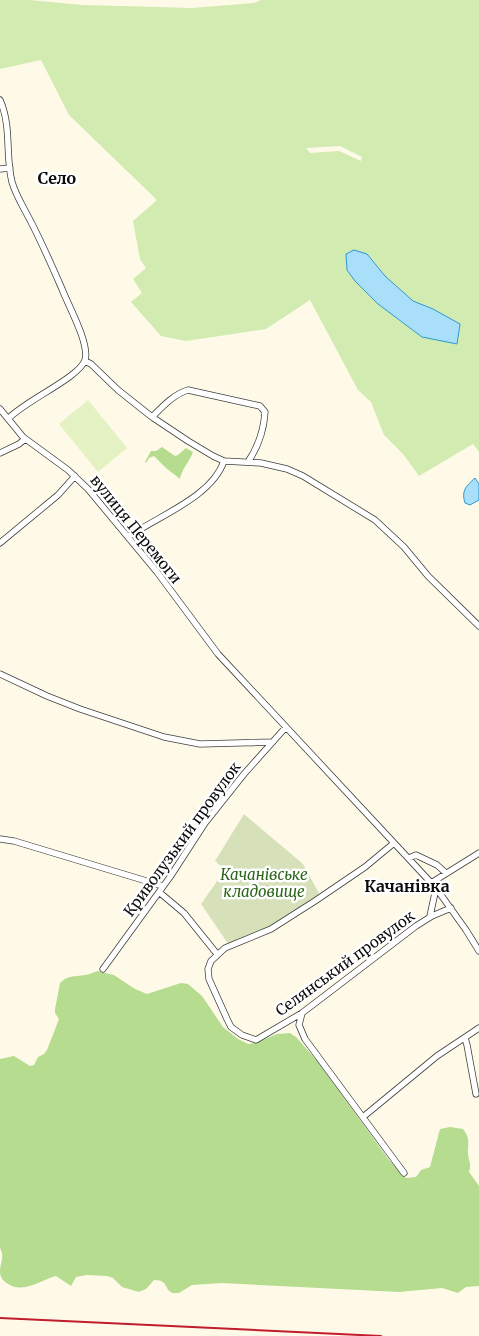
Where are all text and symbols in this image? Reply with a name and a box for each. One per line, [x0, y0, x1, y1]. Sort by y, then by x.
district label: Село [38, 168, 77, 188]
street label: вулиця Перемоги [86, 471, 186, 587]
street label: Криволузький провулок [119, 758, 245, 920]
park label: Качанівське кладовище [220, 865, 308, 901]
district label: Качанівка [364, 876, 450, 896]
street label: Селянський провулок [272, 906, 419, 1020]

